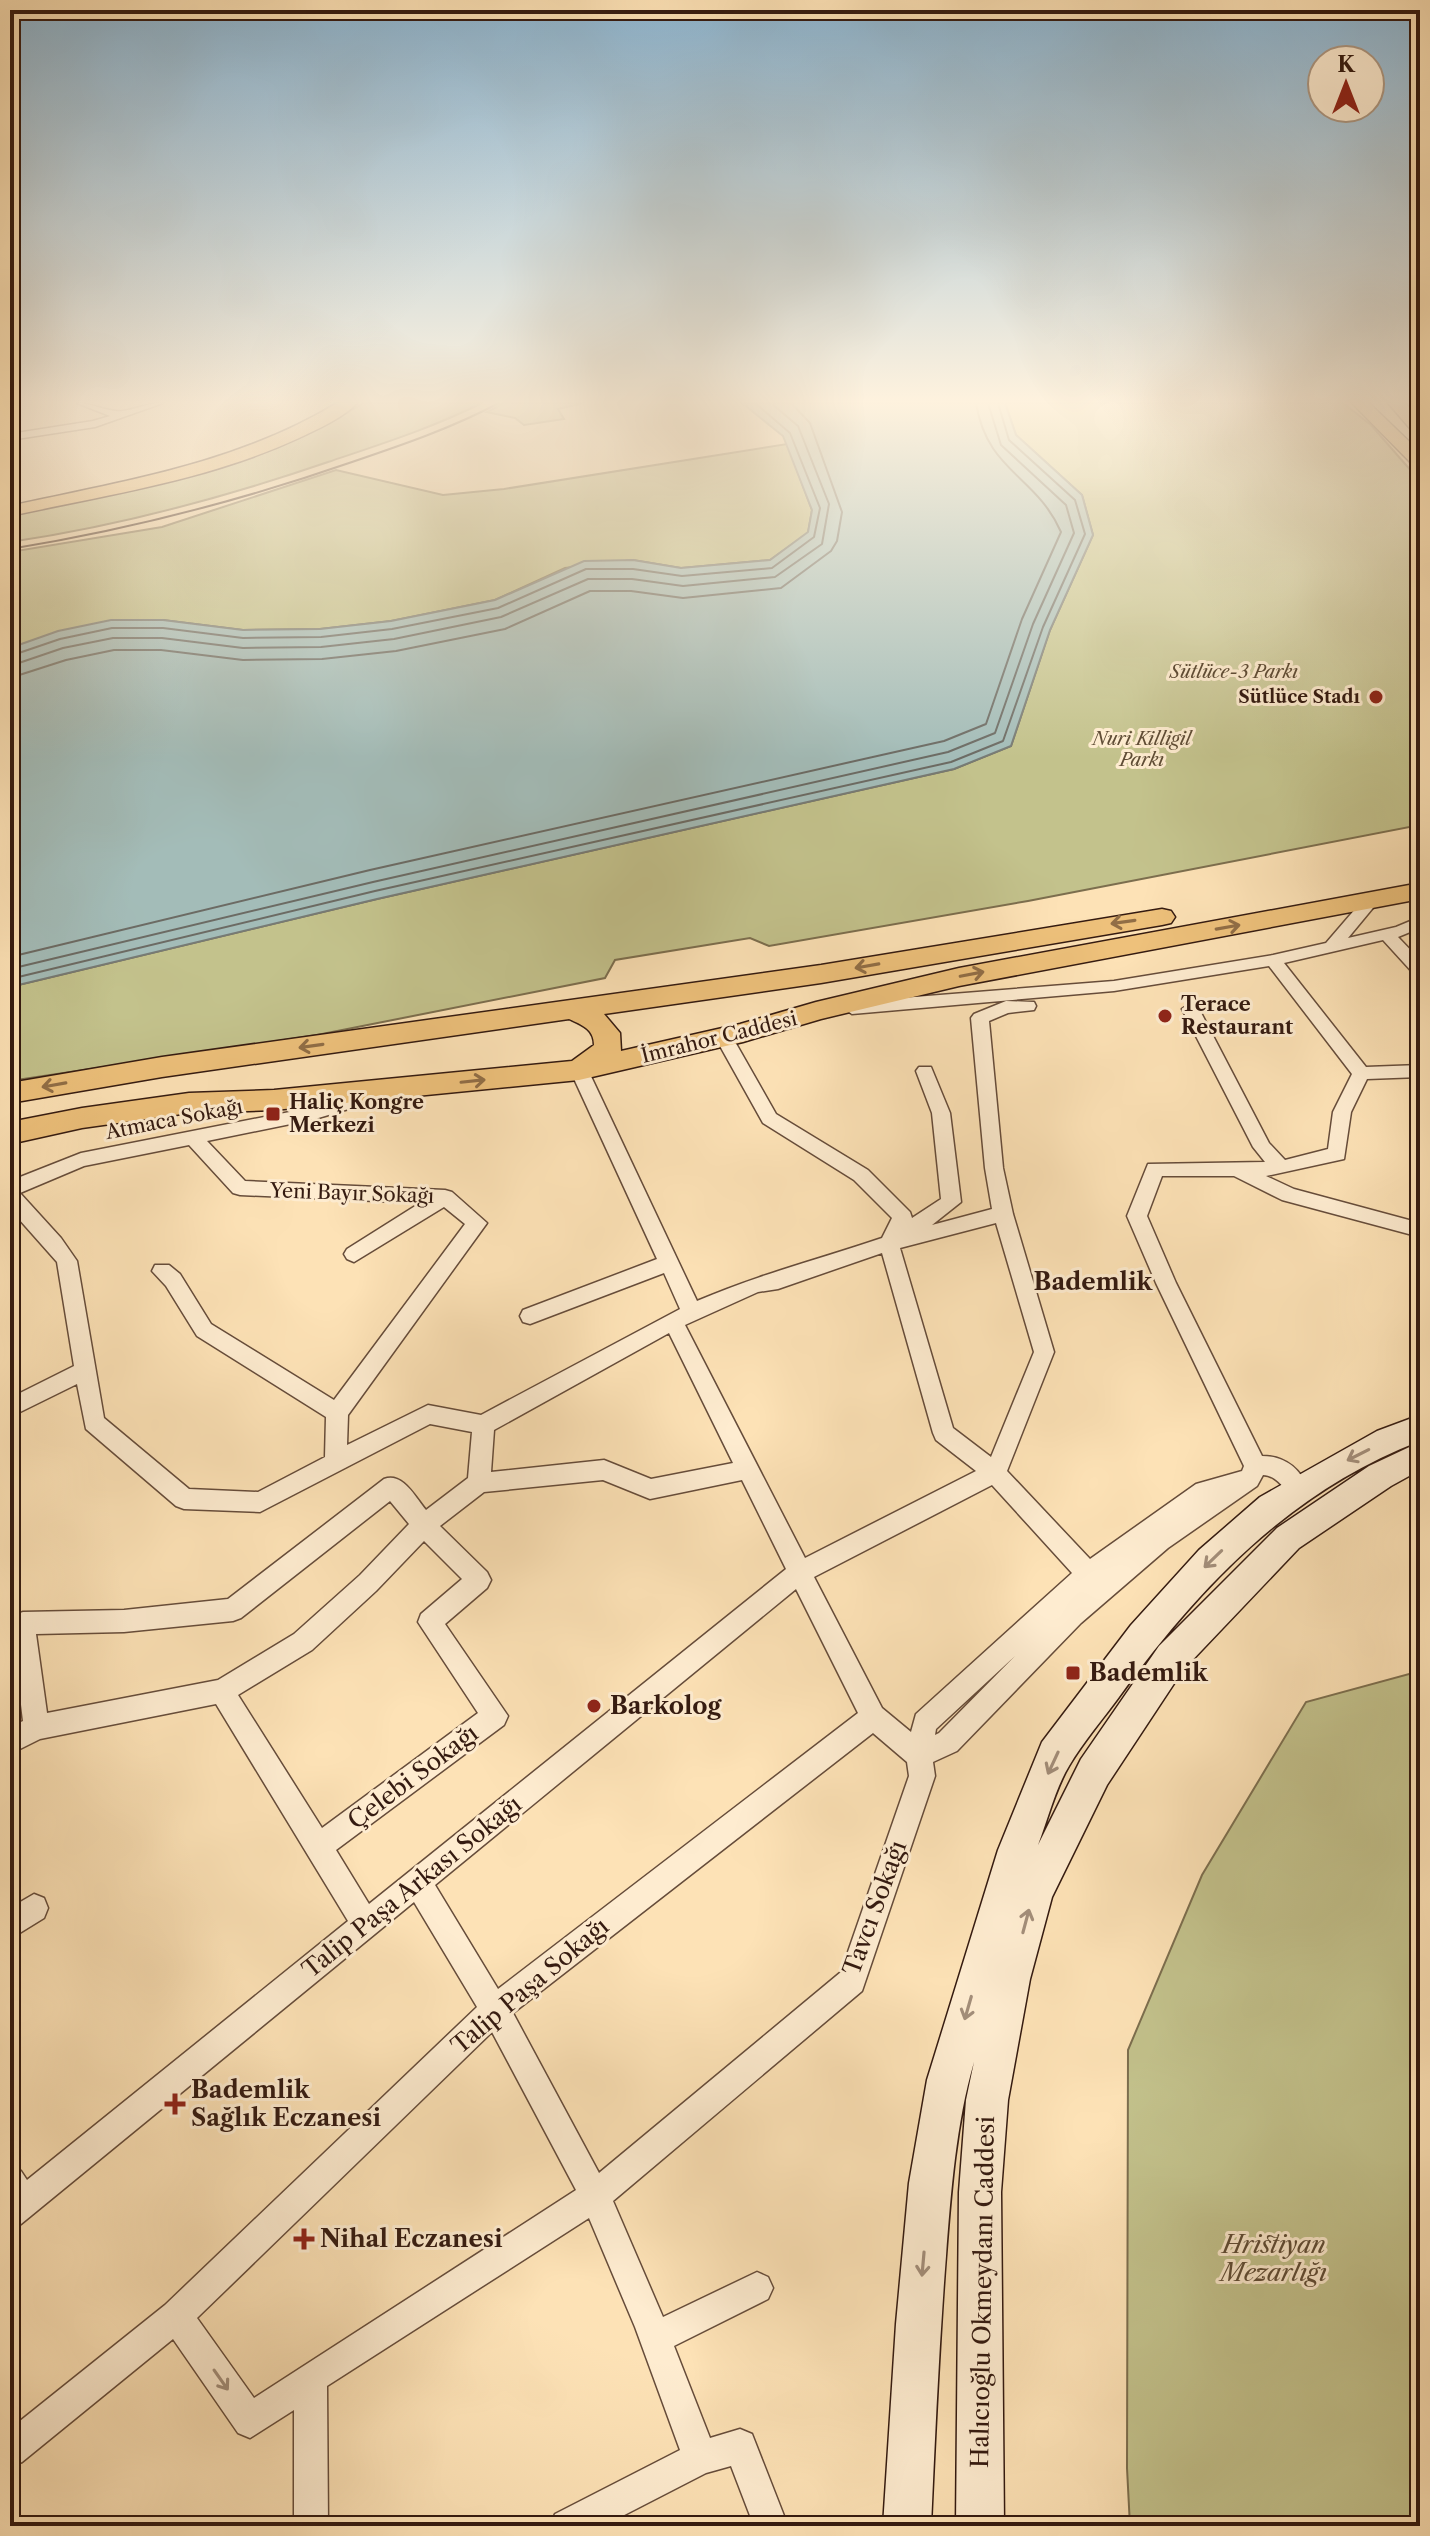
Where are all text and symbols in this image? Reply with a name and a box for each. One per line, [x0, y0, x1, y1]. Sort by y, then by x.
north arrow [1306, 44, 1386, 124]
text: K [1337, 51, 1356, 78]
park label: Sütlüce-3 Parkı [1169, 661, 1298, 683]
place label: Sütlüce Stadı [1238, 686, 1361, 708]
marker: Sütlüce Stadı [1367, 688, 1385, 706]
park label: Nuri Killigil Parkı [1091, 728, 1194, 771]
one-way arrow [1111, 915, 1136, 930]
one-way arrow [1215, 919, 1240, 934]
one-way arrow [855, 959, 880, 974]
one-way arrow [959, 966, 985, 981]
place label: Terace Restaurant [1181, 992, 1293, 1039]
street label: İmrahor Caddesi [638, 1005, 799, 1068]
marker: Terace Restaurant [1156, 1007, 1174, 1025]
one-way arrow [299, 1039, 325, 1054]
one-way arrow [459, 1073, 486, 1088]
one-way arrow [42, 1079, 68, 1094]
place label: Haliç Kongre Merkezi [289, 1090, 424, 1137]
street label: Atmaca Sokağı [102, 1094, 245, 1144]
marker: Haliç Kongre Merkezi [264, 1105, 282, 1123]
street label: Yeni Bayır Sokağı [269, 1178, 434, 1208]
district label: Bademlik [1034, 1267, 1154, 1296]
one-way arrow [1346, 1448, 1370, 1464]
one-way arrow [1203, 1550, 1223, 1569]
place label: Bademlik [1089, 1658, 1209, 1687]
marker: Bademlik [1064, 1664, 1082, 1682]
place label: Barkolog [610, 1691, 723, 1720]
marker: Barkolog [585, 1697, 603, 1715]
street label: Çelebi Sokağı [342, 1718, 484, 1835]
one-way arrow [1045, 1750, 1060, 1774]
street label: Talip Paşa Arkası Sokağı [296, 1789, 527, 1984]
street label: Tavcı Sokağı [837, 1837, 912, 1979]
one-way arrow [1020, 1908, 1035, 1934]
street label: Talip Paşa Sokağı [445, 1911, 614, 2060]
one-way arrow [960, 1995, 975, 2021]
place label: Bademlik Sağlık Eczanesi [191, 2075, 381, 2132]
marker: Bademlik Sağlık Eczanesi [166, 2095, 184, 2113]
street label: Halıcıoğlu Okmeydanı Caddesi [965, 2116, 1000, 2468]
place label: Nihal Eczanesi [320, 2224, 503, 2253]
marker: Nihal Eczanesi [295, 2230, 313, 2248]
park label: Hristiyan Mezarlığı [1218, 2230, 1327, 2287]
one-way arrow [915, 2250, 930, 2277]
one-way arrow [213, 2368, 229, 2390]

